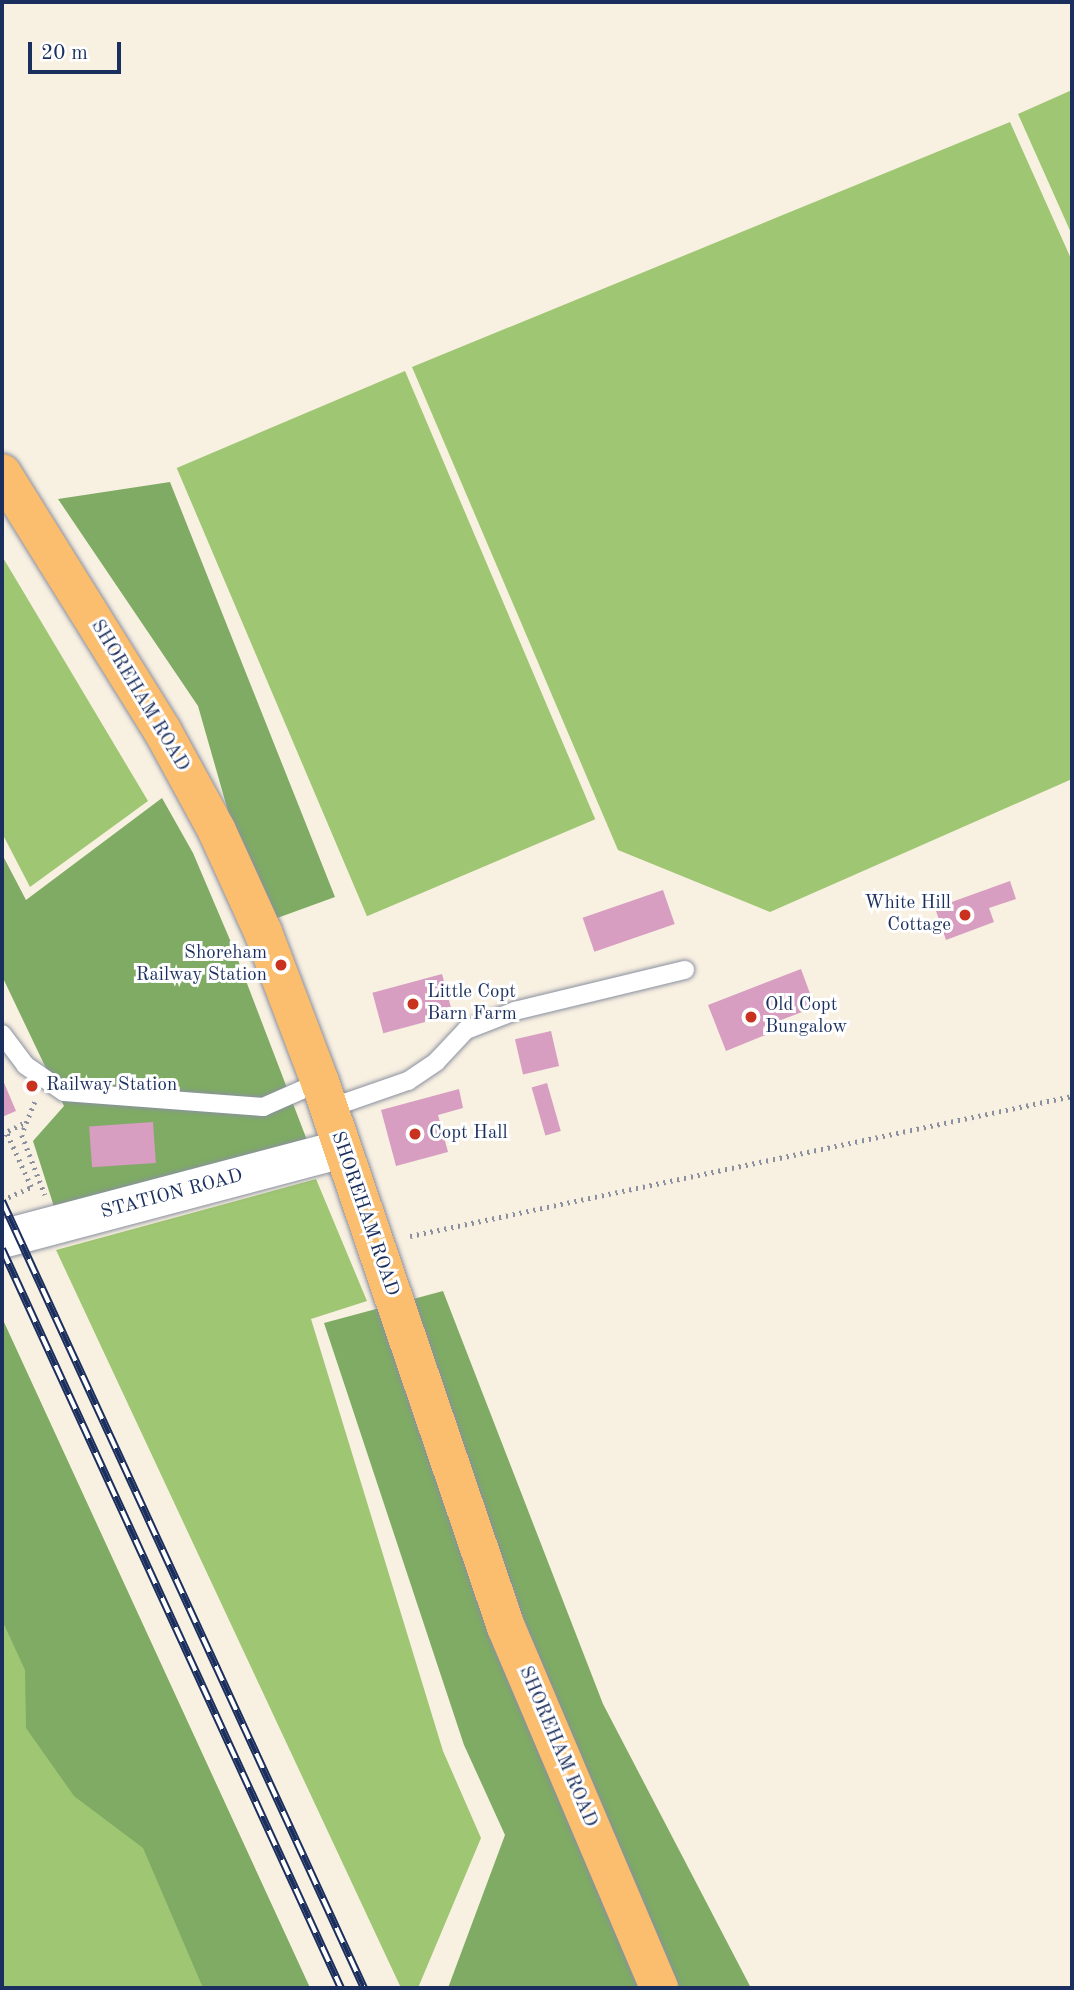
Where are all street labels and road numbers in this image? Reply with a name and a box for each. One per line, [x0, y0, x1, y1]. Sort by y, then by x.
street label: SHOREHAM ROAD [85, 616, 193, 776]
street label: SHOREHAM ROAD [325, 1129, 403, 1299]
street label: STATION ROAD [99, 1165, 245, 1225]
street label: SHOREHAM ROAD [513, 1663, 601, 1831]

